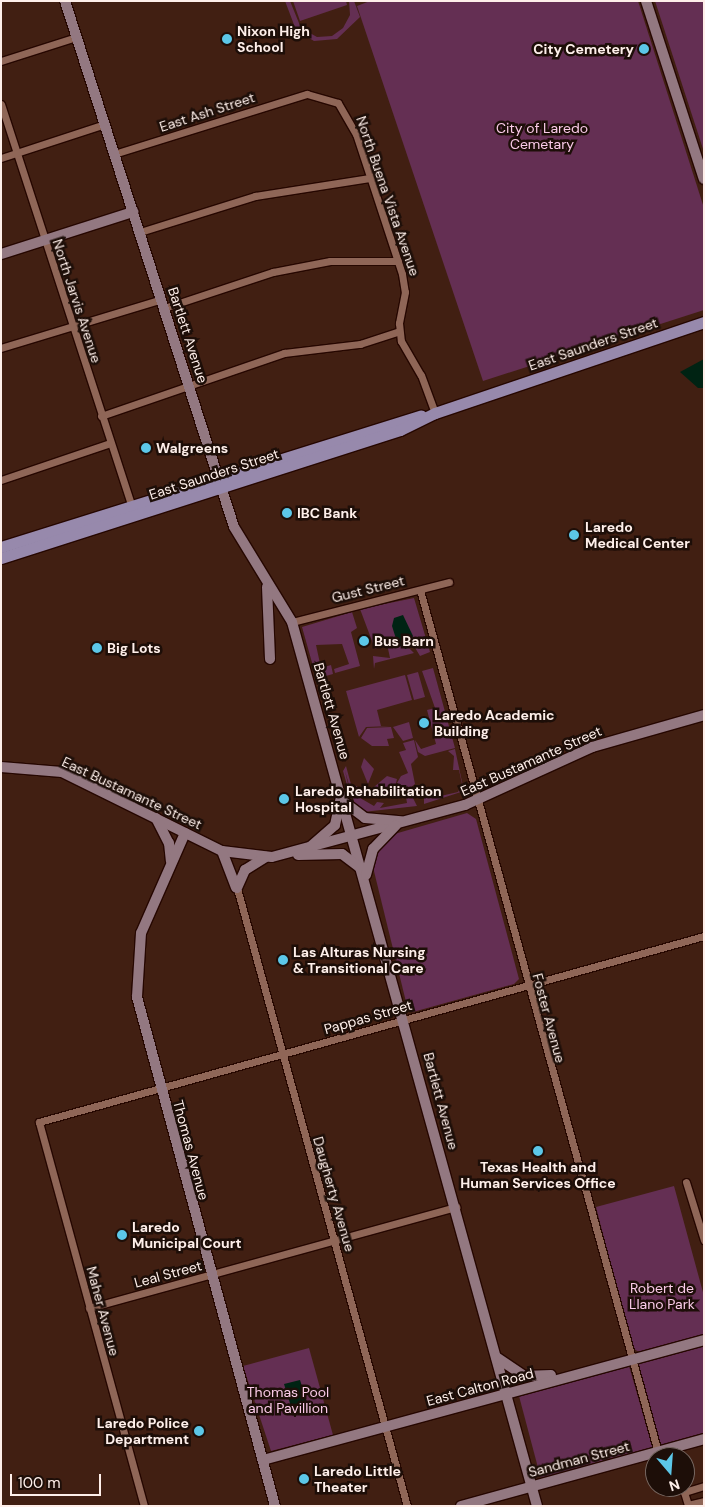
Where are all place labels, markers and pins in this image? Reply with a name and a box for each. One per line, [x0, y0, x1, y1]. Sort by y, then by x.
place label: Nixon High School [237, 23, 310, 56]
marker: Nixon High School [221, 33, 233, 45]
place label: City Cemetery [533, 41, 634, 57]
marker: City Cemetery [638, 43, 650, 55]
place label: Walgreens [156, 440, 228, 456]
marker: Walgreens [140, 442, 152, 454]
place label: IBC Bank [297, 505, 357, 521]
marker: IBC Bank [281, 507, 293, 519]
place label: Laredo Medical Center [585, 519, 690, 552]
marker: Laredo Medical Center [567, 528, 581, 542]
place label: Bus Barn [374, 633, 434, 649]
marker: Bus Barn [358, 635, 370, 647]
place label: Big Lots [107, 640, 161, 656]
marker: Big Lots [91, 642, 103, 654]
place label: Laredo Academic Building [434, 707, 554, 740]
marker: Laredo Academic Building [418, 717, 430, 729]
place label: Laredo Rehabilitation Hospital [295, 783, 442, 816]
marker: Laredo Rehabilitation Hospital [277, 792, 291, 806]
place label: Las Alturas Nursing & Transitional Care [293, 944, 426, 976]
marker: Las Alturas Nursing & Transitional Care [277, 954, 289, 966]
marker: Texas Health and Human Services Office [532, 1145, 544, 1157]
place label: Texas Health and Human Services Office [460, 1159, 616, 1192]
place label: Laredo Municipal Court [132, 1219, 242, 1252]
marker: Laredo Municipal Court [116, 1229, 128, 1241]
place label: Laredo Police Department [97, 1415, 189, 1448]
marker: Laredo Police Department [193, 1425, 205, 1437]
place label: Laredo Little Theater [314, 1463, 401, 1495]
marker: Laredo Little Theater [298, 1473, 310, 1485]

